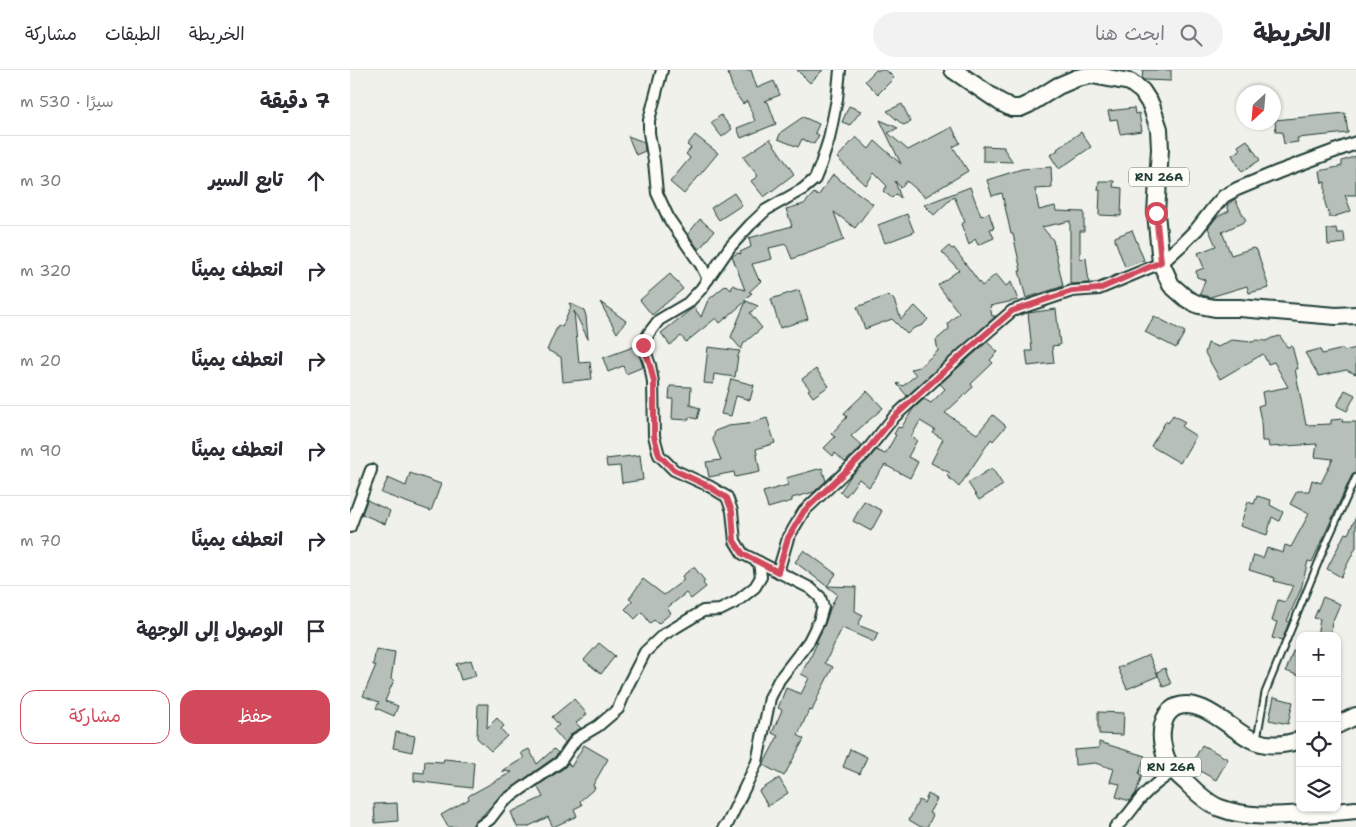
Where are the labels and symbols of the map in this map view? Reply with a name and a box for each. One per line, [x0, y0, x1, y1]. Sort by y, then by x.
north arrow [1236, 85, 1281, 130]
road number: RN 26A [1129, 168, 1189, 186]
route start [1145, 202, 1168, 225]
route end [632, 334, 655, 357]
road number: RN 26A [1141, 758, 1201, 776]

